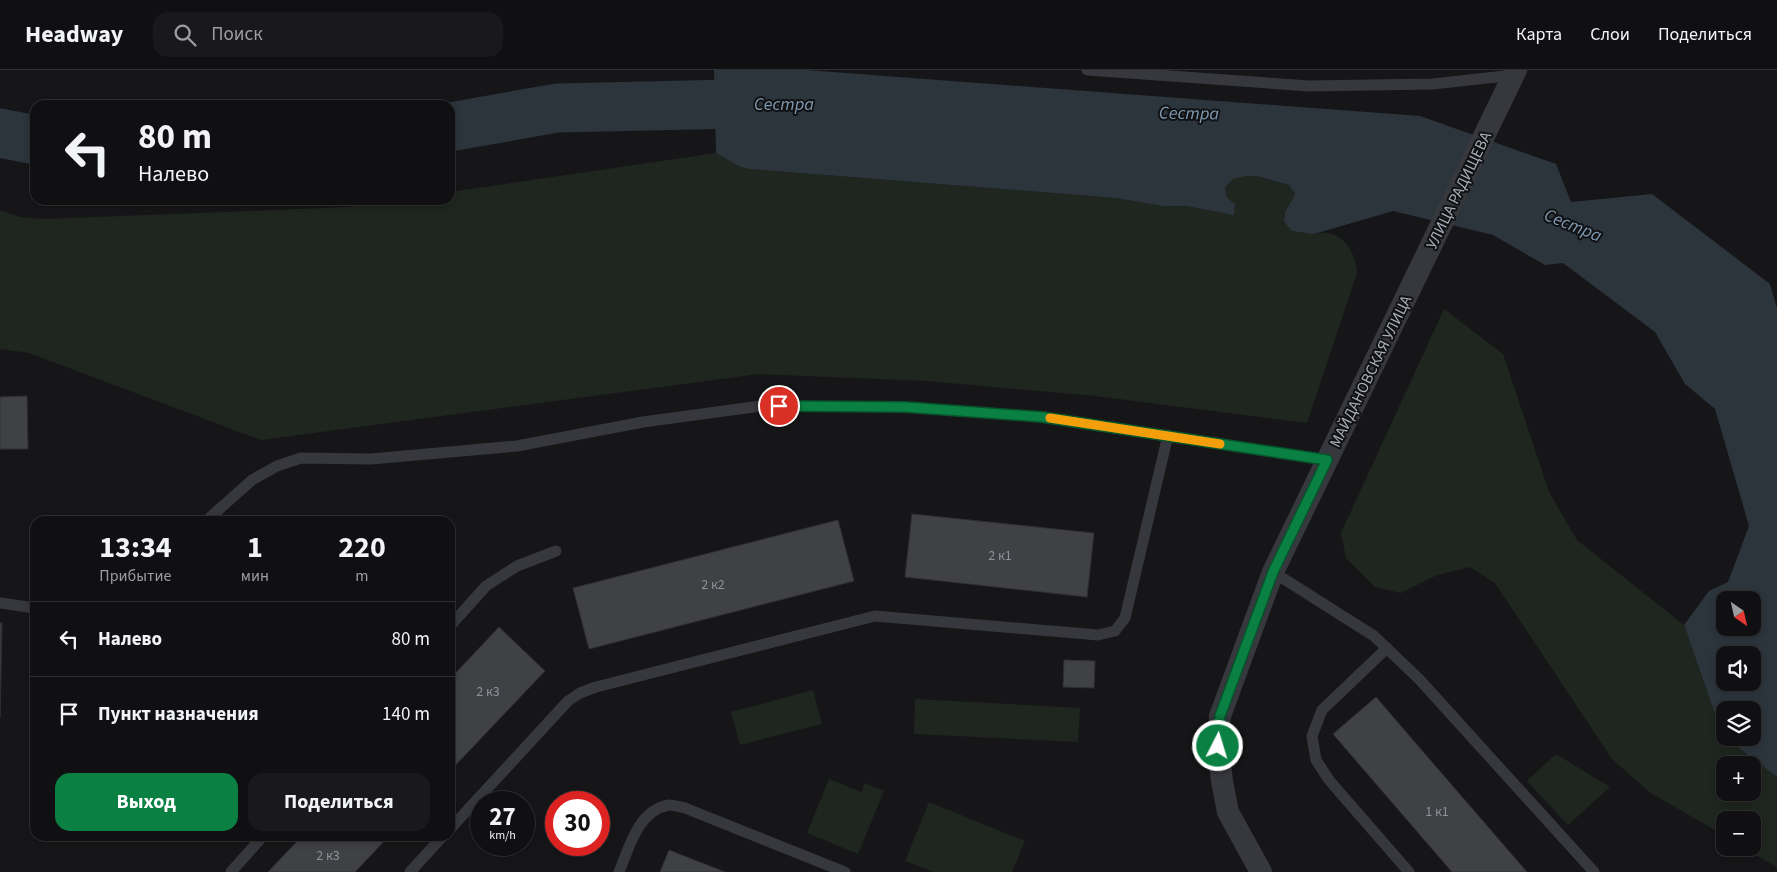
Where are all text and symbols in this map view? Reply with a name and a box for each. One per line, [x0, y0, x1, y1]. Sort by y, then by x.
search box [153, 12, 503, 57]
text: Headway [25, 17, 123, 52]
icon: search [171, 21, 199, 49]
text: Поиск [211, 21, 263, 48]
text: Карта [1516, 22, 1562, 47]
text: Слои [1590, 22, 1630, 47]
text: Поделиться [1658, 22, 1752, 47]
water label: Сестра [754, 92, 814, 117]
water label: Сестра [1159, 100, 1220, 127]
text: 80 m [138, 112, 212, 162]
icon: left [55, 120, 120, 185]
street label: УЛИЦА РАДИЩЕВА [1421, 128, 1497, 253]
text: Налево [138, 158, 209, 190]
water label: Сестра [1540, 203, 1606, 248]
street label: МАЙДАНОВСКАЯ УЛИЦА [1324, 291, 1417, 451]
pin [758, 385, 800, 427]
icon: arrive [765, 392, 793, 420]
text: 13:34 [99, 526, 172, 569]
text: 1 [247, 526, 263, 569]
text: 220 [338, 526, 386, 569]
house number: 2 к1 [988, 546, 1012, 566]
text: Прибытие [99, 565, 171, 587]
text: мин [241, 565, 269, 587]
text: m [355, 565, 369, 587]
house number: 2 к2 [701, 575, 725, 595]
north arrow [1716, 591, 1761, 636]
map controls [1716, 591, 1761, 856]
icon: left [55, 625, 83, 653]
text: Налево [98, 626, 162, 653]
text: 80 m [392, 626, 430, 653]
button: sound [1716, 646, 1761, 691]
house number: 2 к3 [476, 682, 500, 702]
icon: arrive [55, 700, 83, 728]
text: Пункт назначения [98, 701, 259, 728]
text: 140 m [382, 701, 430, 728]
button: layers [1716, 701, 1761, 746]
position arrow [1191, 719, 1243, 771]
button: + [1716, 756, 1761, 801]
button: Выход [55, 773, 238, 831]
button: Поделиться [248, 773, 430, 831]
speed limit sign: 30 [545, 791, 610, 856]
text: 27 [489, 799, 516, 835]
house number: 1 к1 [1425, 802, 1449, 822]
button: − [1716, 811, 1761, 856]
text: km/h [489, 827, 516, 844]
house number: 2 к3 [316, 846, 340, 866]

